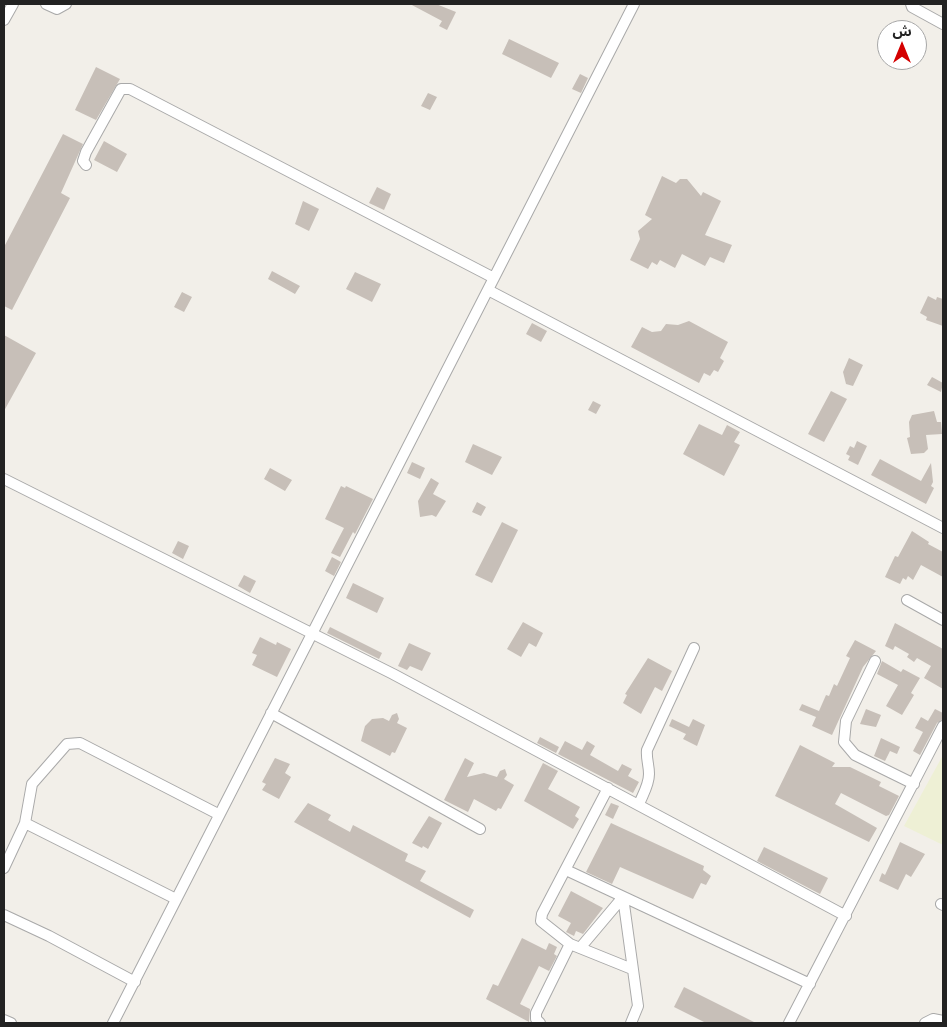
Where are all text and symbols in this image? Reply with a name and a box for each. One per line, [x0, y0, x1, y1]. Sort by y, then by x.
north arrow [877, 20, 927, 70]
text: ش [892, 23, 912, 39]

